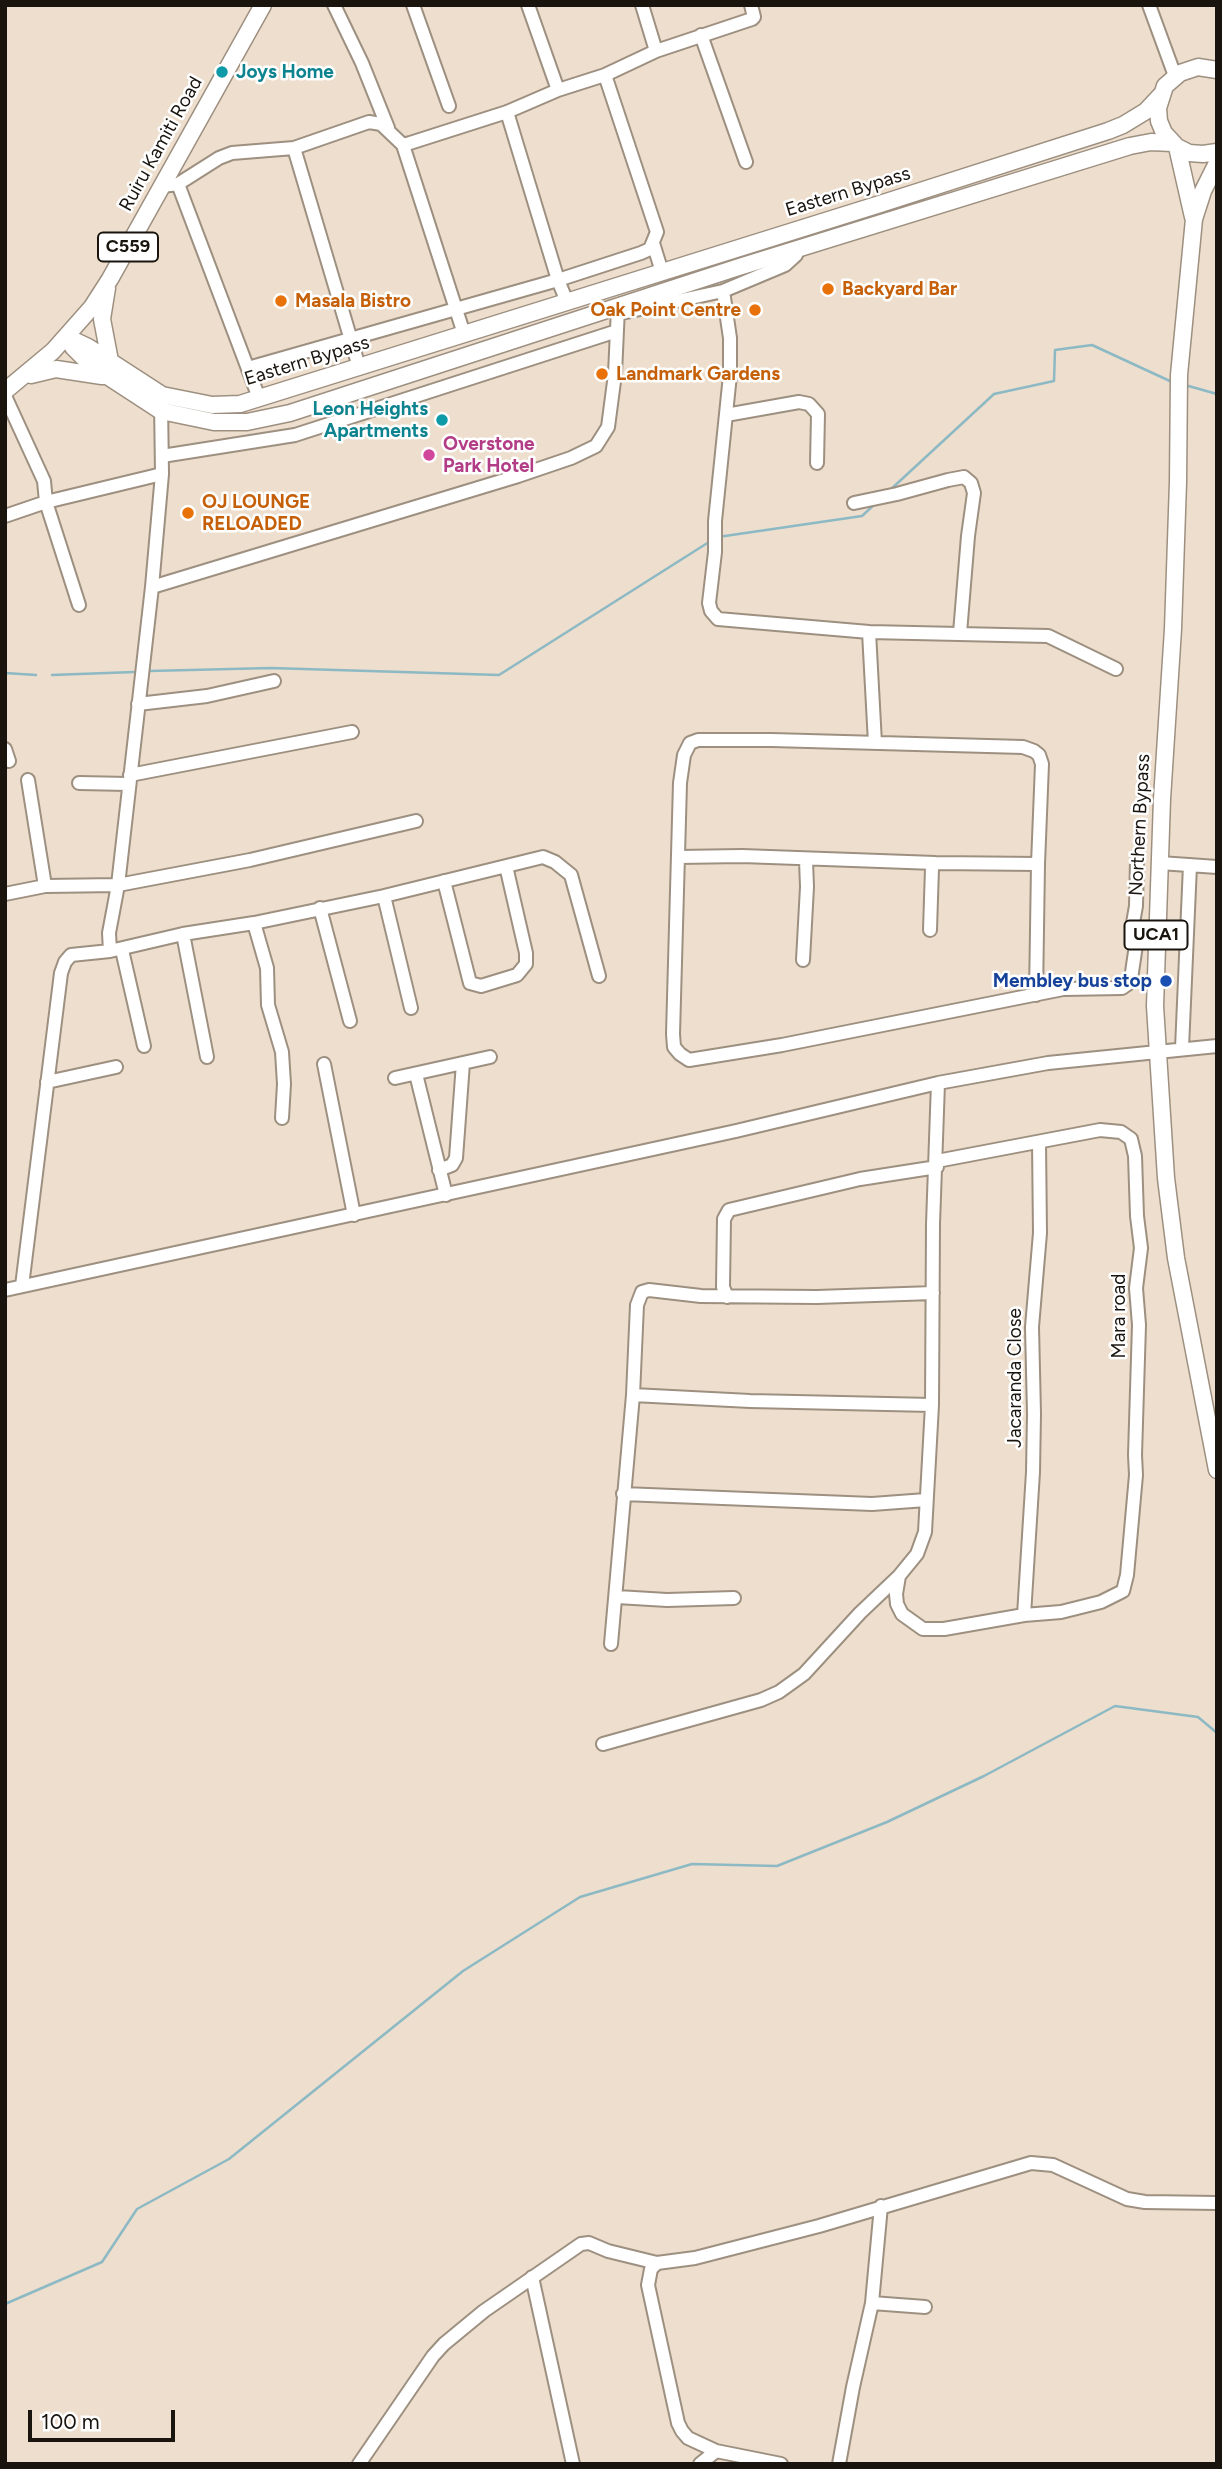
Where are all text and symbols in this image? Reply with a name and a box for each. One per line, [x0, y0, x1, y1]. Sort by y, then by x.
place label: Joys Home [236, 61, 334, 83]
marker: Joys Home [214, 64, 230, 80]
street label: Ruiru Kamiti Road [115, 73, 207, 215]
street label: Eastern Bypass [783, 162, 913, 222]
road number: C559 [98, 232, 158, 262]
place label: Backyard Bar [842, 278, 957, 300]
marker: Backyard Bar [820, 281, 836, 297]
place label: Masala Bistro [295, 290, 411, 312]
marker: Masala Bistro [273, 293, 289, 309]
place label: Oak Point Centre [590, 299, 741, 321]
marker: Oak Point Centre [747, 302, 763, 318]
street label: Eastern Bypass [242, 331, 372, 391]
place label: Landmark Gardens [616, 363, 780, 385]
marker: Landmark Gardens [594, 366, 610, 382]
place label: Leon Heights Apartments [312, 398, 428, 442]
marker: Leon Heights Apartments [434, 412, 450, 428]
place label: Overstone Park Hotel [443, 433, 535, 477]
marker: Overstone Park Hotel [421, 447, 437, 463]
place label: OJ LOUNGE RELOADED [202, 491, 310, 535]
marker: OJ LOUNGE RELOADED [180, 505, 196, 521]
street label: Northern Bypass [1125, 753, 1155, 897]
road number: UCA1 [1124, 920, 1188, 950]
place label: Membley bus stop [993, 970, 1152, 992]
marker: Membley bus stop [1158, 973, 1174, 989]
street label: Mara road [1108, 1274, 1130, 1358]
street label: Jacaranda Close [1004, 1308, 1026, 1448]
scale bar [32, 2396, 178, 2440]
text: 100 m [41, 2409, 100, 2434]

